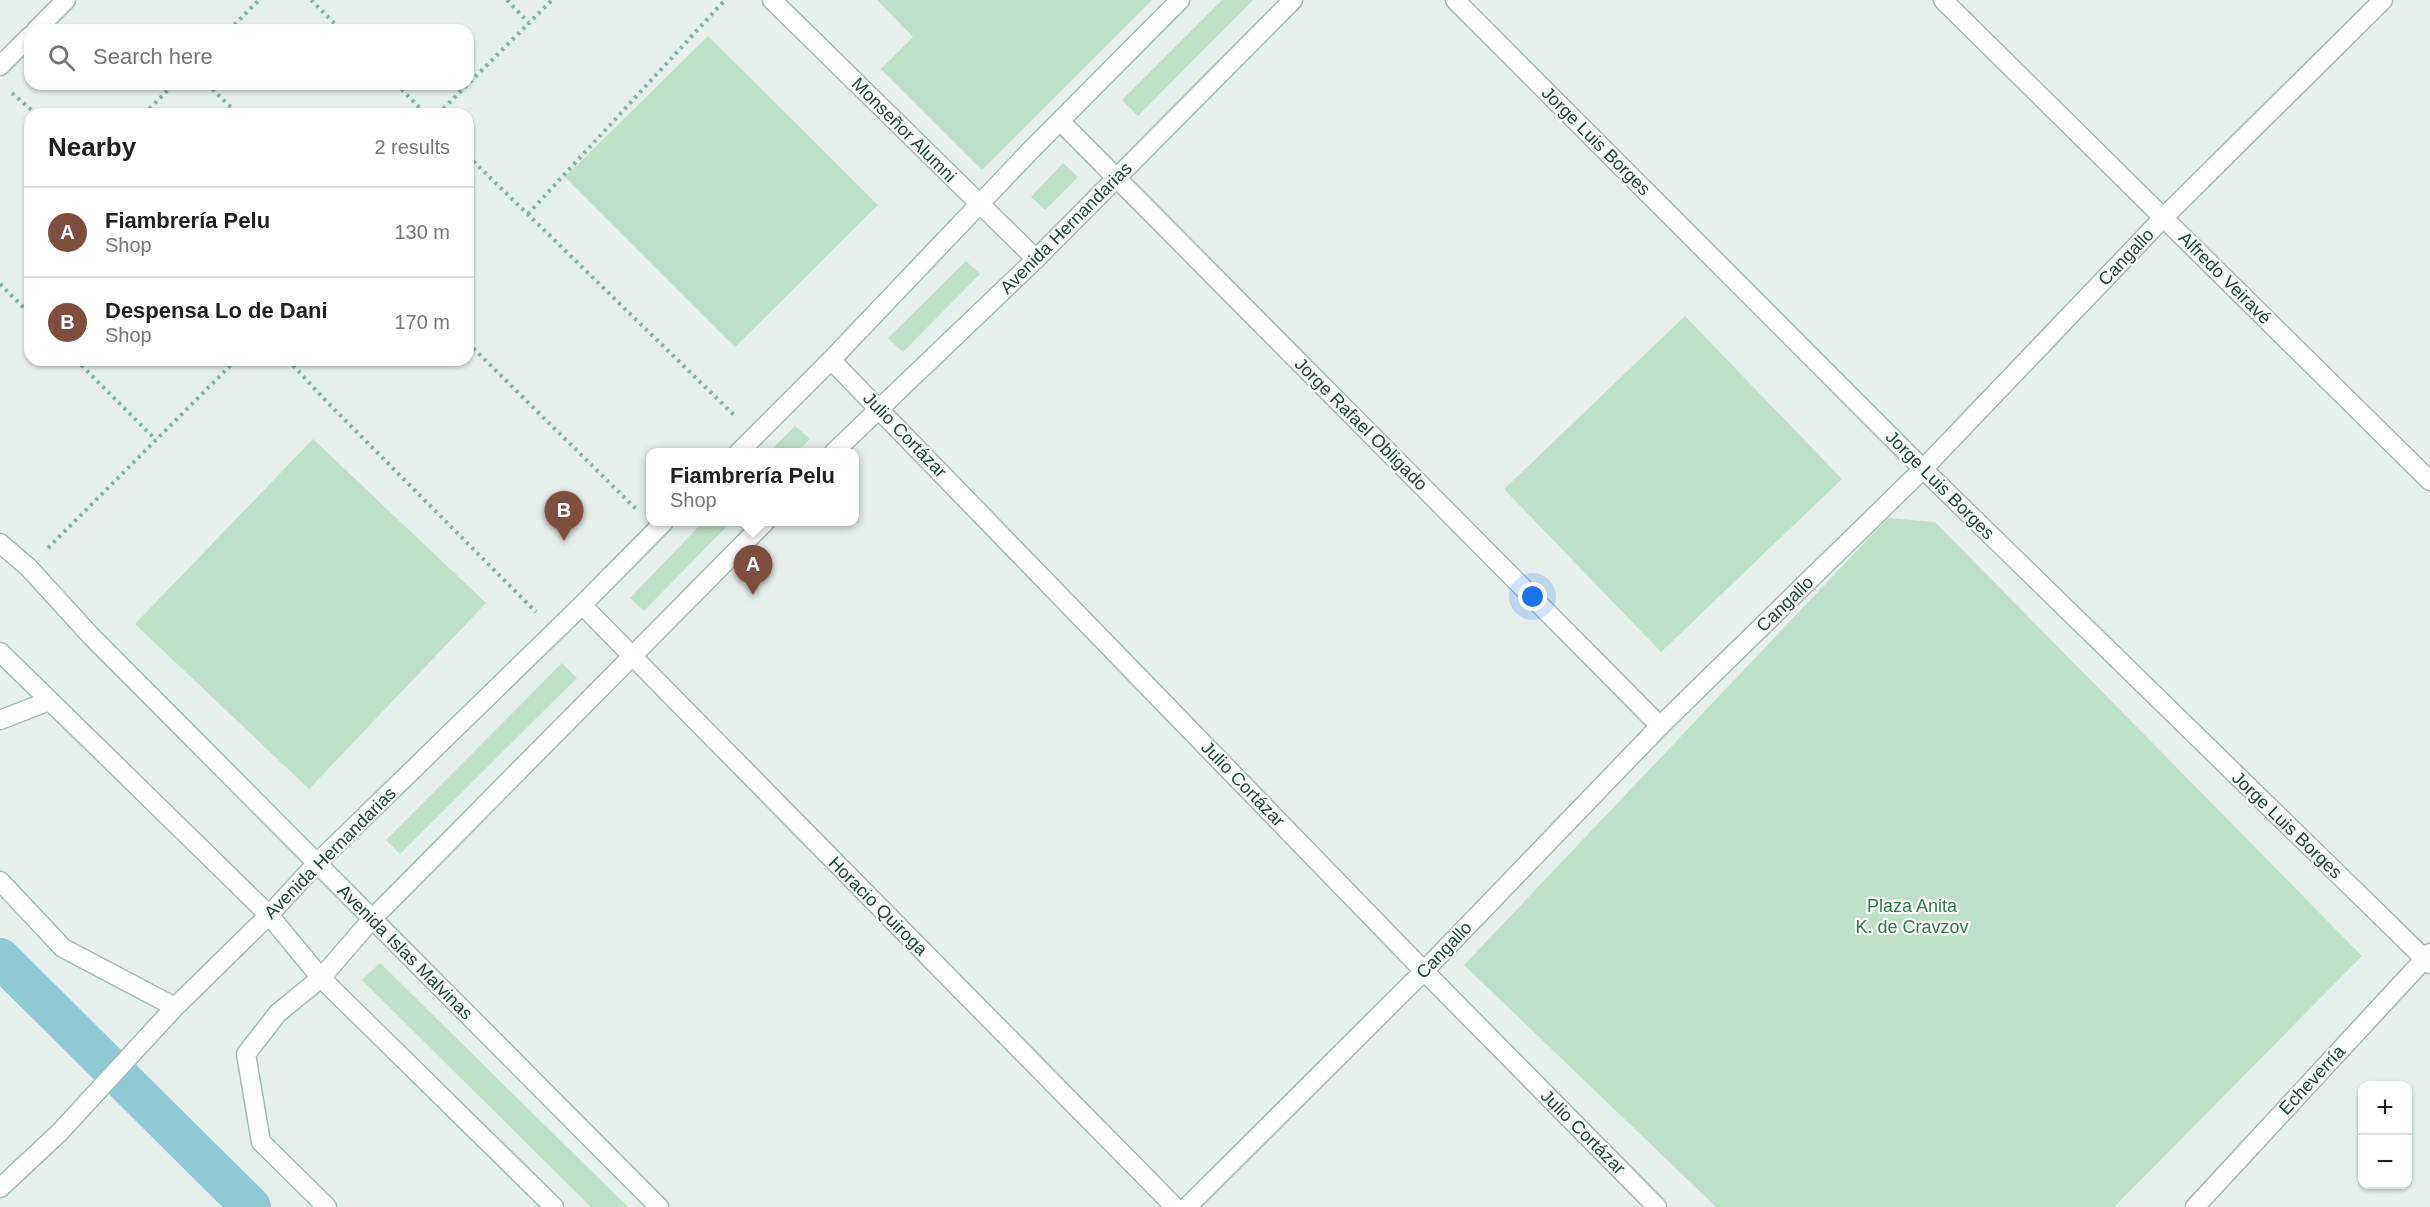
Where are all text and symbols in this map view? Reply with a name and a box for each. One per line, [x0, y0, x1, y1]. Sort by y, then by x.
search box [24, 24, 474, 90]
icon: search [45, 41, 78, 74]
text: Search here [93, 44, 213, 69]
street label: Monseñor Alumni [848, 74, 960, 186]
street label: Jorge Luis Borges [1538, 83, 1654, 199]
text: Nearby [48, 132, 136, 162]
text: 2 results [374, 136, 450, 158]
street label: Avenida Hernandarias [996, 158, 1136, 298]
text: Fiambrería Pelu [105, 208, 270, 233]
text: A [60, 221, 75, 243]
text: 130 m [394, 221, 450, 243]
street label: Cangallo [2094, 224, 2158, 290]
street label: Alfredo Veiravé [2175, 228, 2275, 328]
text: Shop [105, 234, 152, 256]
text: Despensa Lo de Dani [105, 298, 328, 323]
text: B [60, 311, 75, 333]
text: 170 m [394, 311, 450, 333]
text: Shop [105, 324, 152, 346]
street label: Jorge Rafael Obligado [1291, 354, 1431, 494]
street label: Julio Cortázar [859, 388, 951, 482]
street label: Jorge Luis Borges [1882, 427, 1998, 543]
popup [646, 448, 859, 526]
text: Fiambrería Pelu [670, 463, 835, 488]
text: Shop [670, 489, 717, 511]
pin: B [544, 492, 584, 541]
pin: A [734, 546, 772, 595]
street label: Cangallo [1752, 572, 1818, 636]
your location [1518, 582, 1547, 611]
street label: Julio Cortázar [1197, 737, 1289, 831]
street label: Jorge Luis Borges [2228, 767, 2346, 883]
street label: Avenida Hernandarias [260, 783, 400, 923]
street label: Horacio Quiroga [825, 853, 932, 960]
street label: Avenida Islas Malvinas [333, 880, 477, 1024]
park label: Plaza Anita K. de Cravzov [1855, 896, 1969, 937]
street label: Cangallo [1412, 917, 1476, 983]
street label: Echeverría [2275, 1041, 2350, 1119]
map controls [2358, 1081, 2412, 1189]
button: + [2358, 1081, 2412, 1135]
street label: Julio Cortázar [1537, 1086, 1629, 1178]
button: − [2358, 1135, 2412, 1189]

